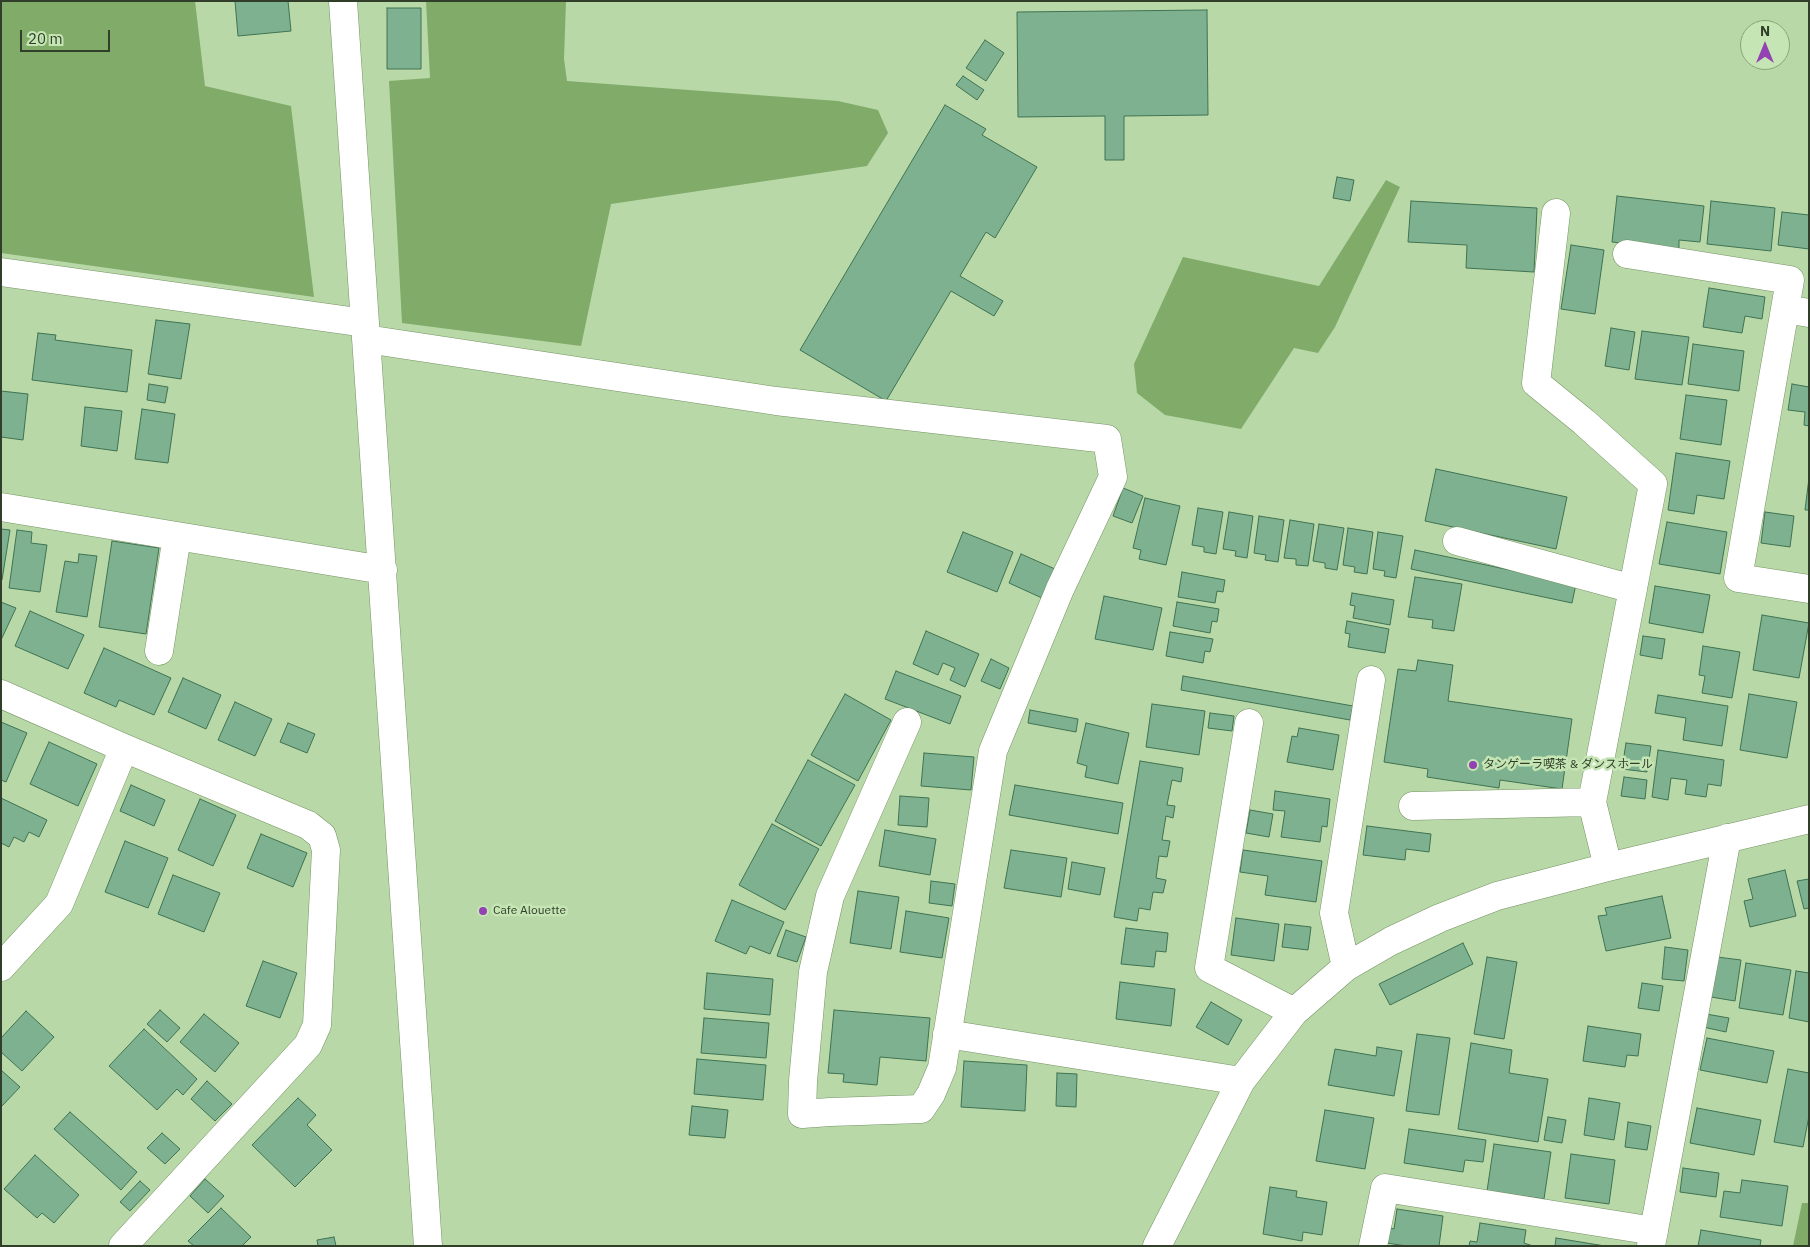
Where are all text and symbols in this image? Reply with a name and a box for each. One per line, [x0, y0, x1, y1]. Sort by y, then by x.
scale bar [22, 20, 112, 52]
north arrow [1740, 20, 1790, 70]
text: N [1760, 22, 1770, 40]
text: 20 m [28, 29, 63, 48]
place label: タンゲーラ喫茶 & ダンスホール [1483, 758, 1653, 772]
marker: タンゲーラ喫茶 & ダンスホール [1467, 759, 1479, 771]
place label: Cafe Alouette [493, 904, 566, 918]
marker: Cafe Alouette [477, 905, 489, 917]

